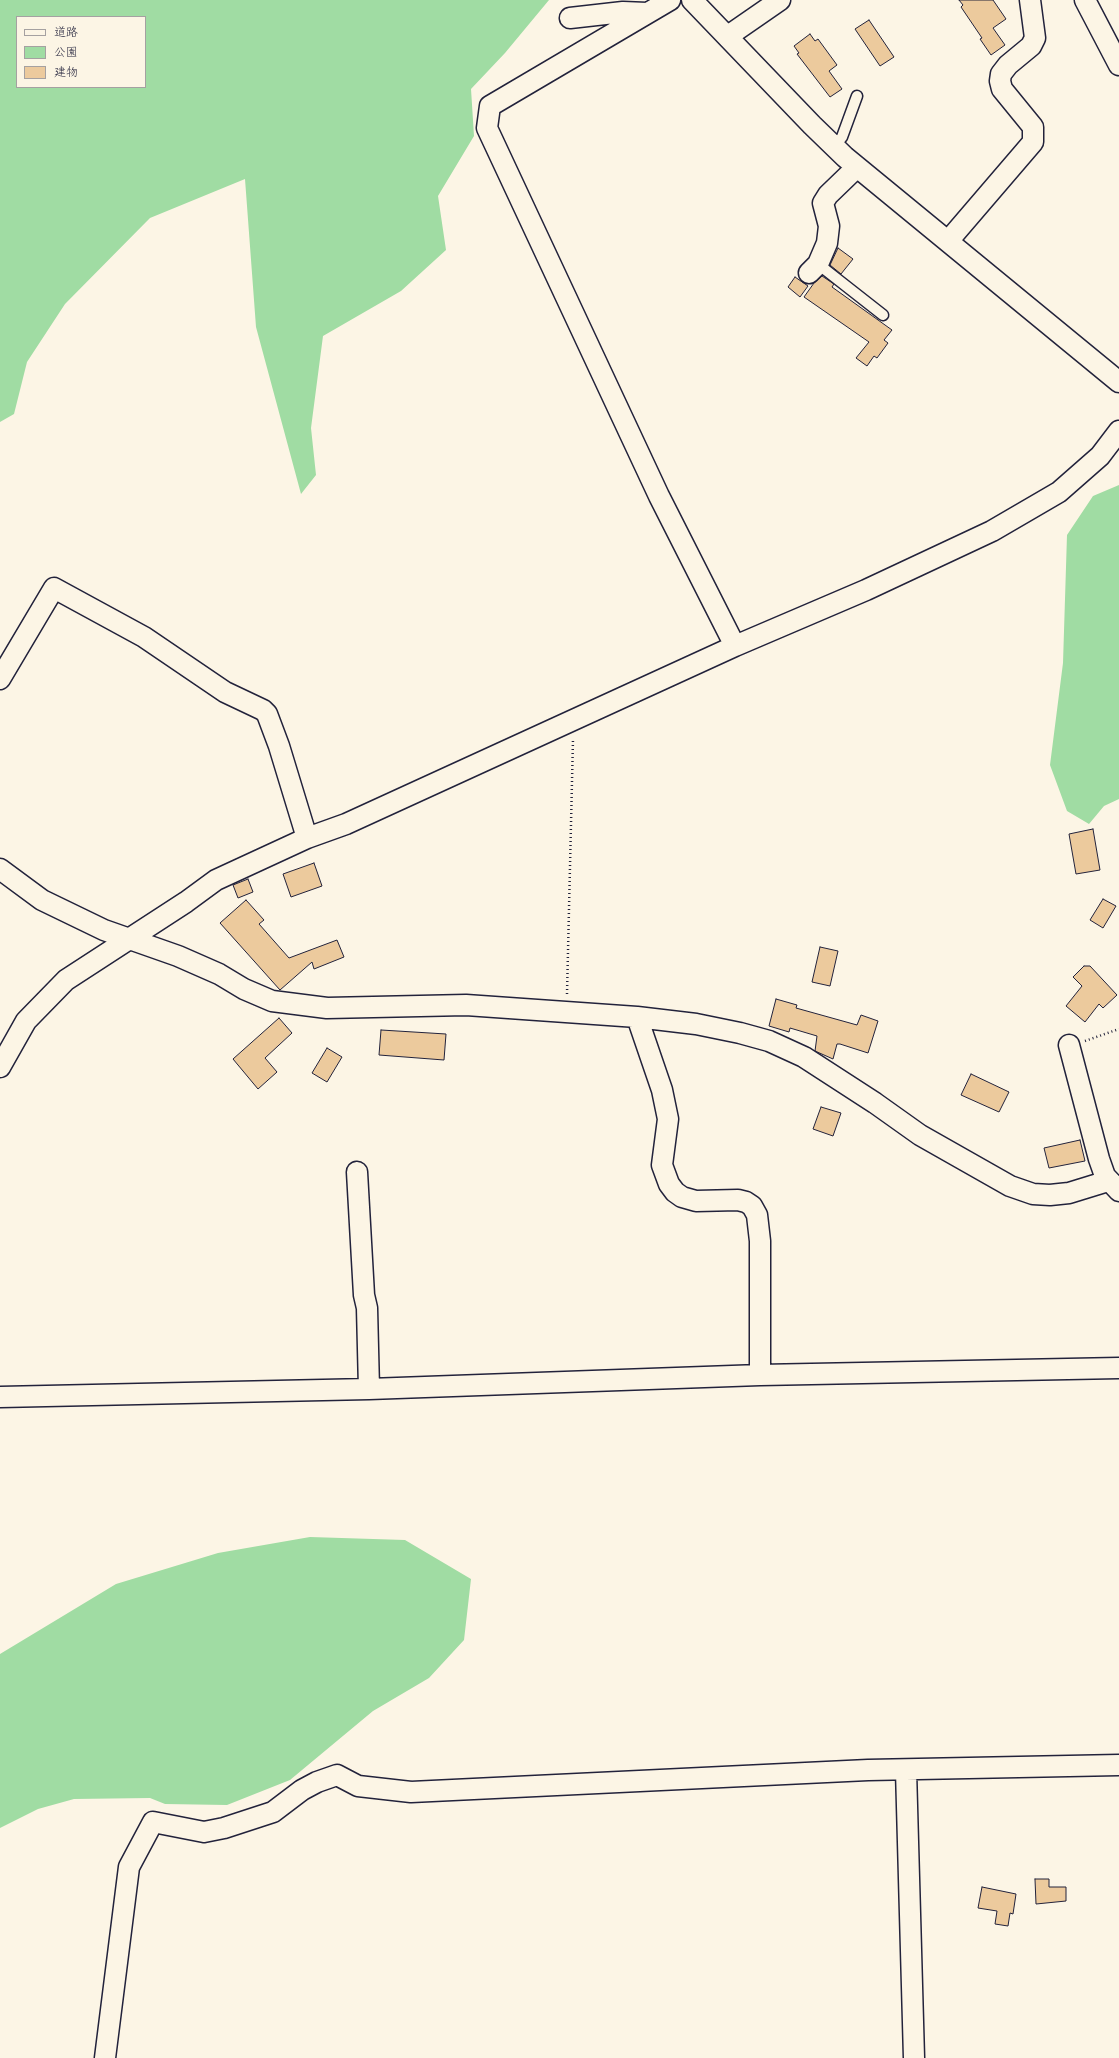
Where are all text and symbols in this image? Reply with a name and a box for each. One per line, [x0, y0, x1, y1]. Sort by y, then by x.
legend [16, 16, 146, 88]
text: 道路 [54, 21, 78, 43]
text: 公園 [54, 41, 78, 63]
text: 建物 [54, 61, 78, 83]

